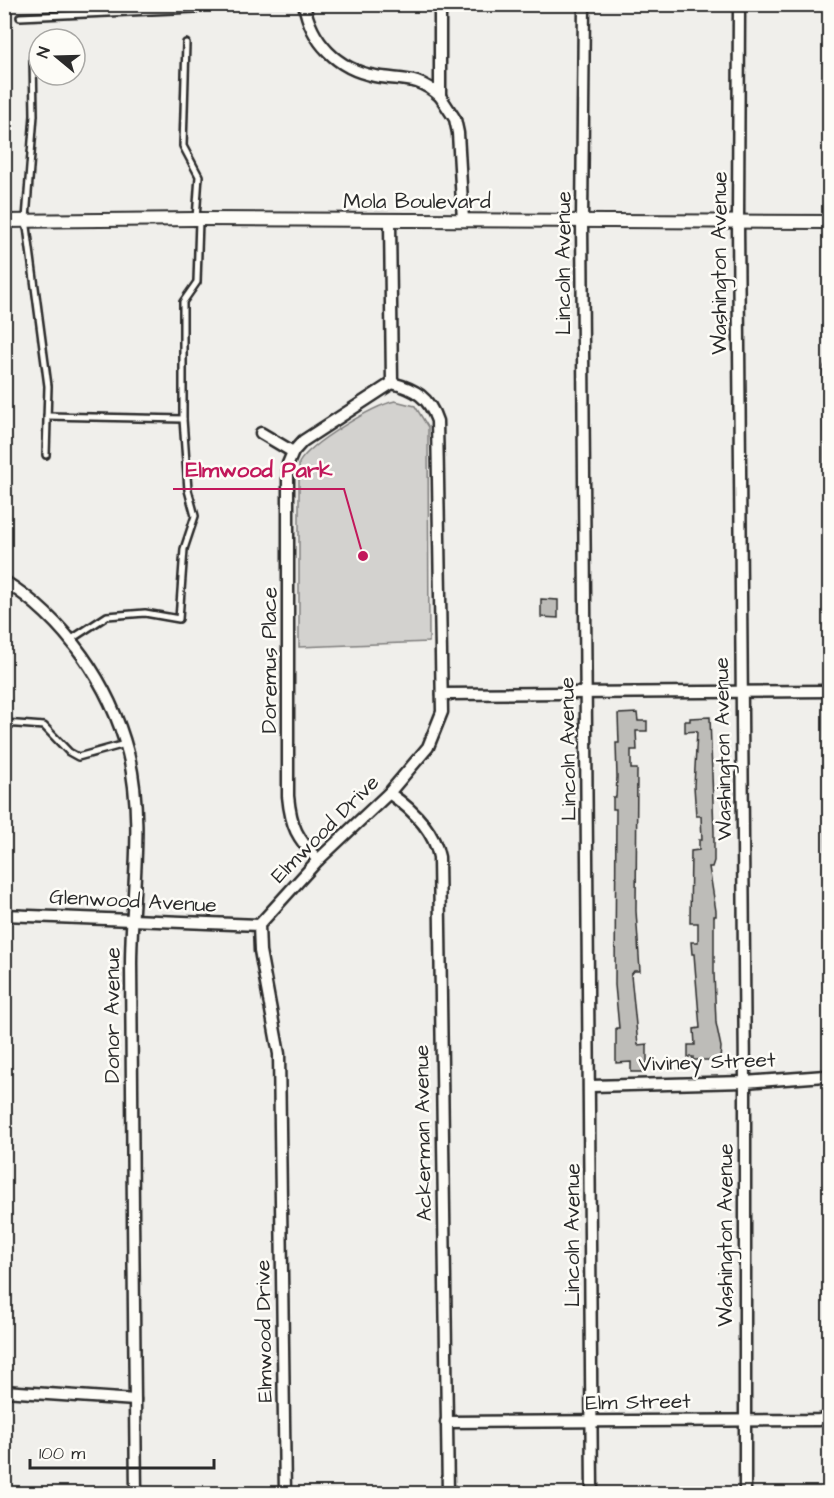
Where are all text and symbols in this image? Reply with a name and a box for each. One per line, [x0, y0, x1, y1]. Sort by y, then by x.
north arrow [27, 27, 87, 87]
text: N [32, 44, 56, 61]
street label: Washington Avenue [705, 171, 736, 355]
street label: Mola Boulevard [343, 187, 491, 216]
street label: Lincoln Avenue [549, 191, 578, 335]
callout: Elmwood Park [173, 449, 344, 489]
text: Elmwood Park [185, 455, 333, 486]
street label: Doremus Place [255, 587, 284, 733]
street label: Washington Avenue [707, 657, 741, 841]
street label: Lincoln Avenue [552, 677, 584, 821]
street label: Elmwood Drive [264, 768, 386, 890]
street label: Glenwood Avenue [48, 882, 218, 920]
street label: Donor Avenue [98, 947, 127, 1083]
street label: Ackerman Avenue [407, 1044, 439, 1222]
street label: Viviney Street [638, 1045, 777, 1081]
street label: Washington Avenue [711, 1143, 742, 1327]
street label: Lincoln Avenue [558, 1163, 587, 1307]
street label: Elmwood Drive [248, 1260, 280, 1402]
street label: Elm Street [585, 1387, 691, 1417]
scale bar [30, 1432, 214, 1470]
text: 100 m [39, 1441, 85, 1466]

